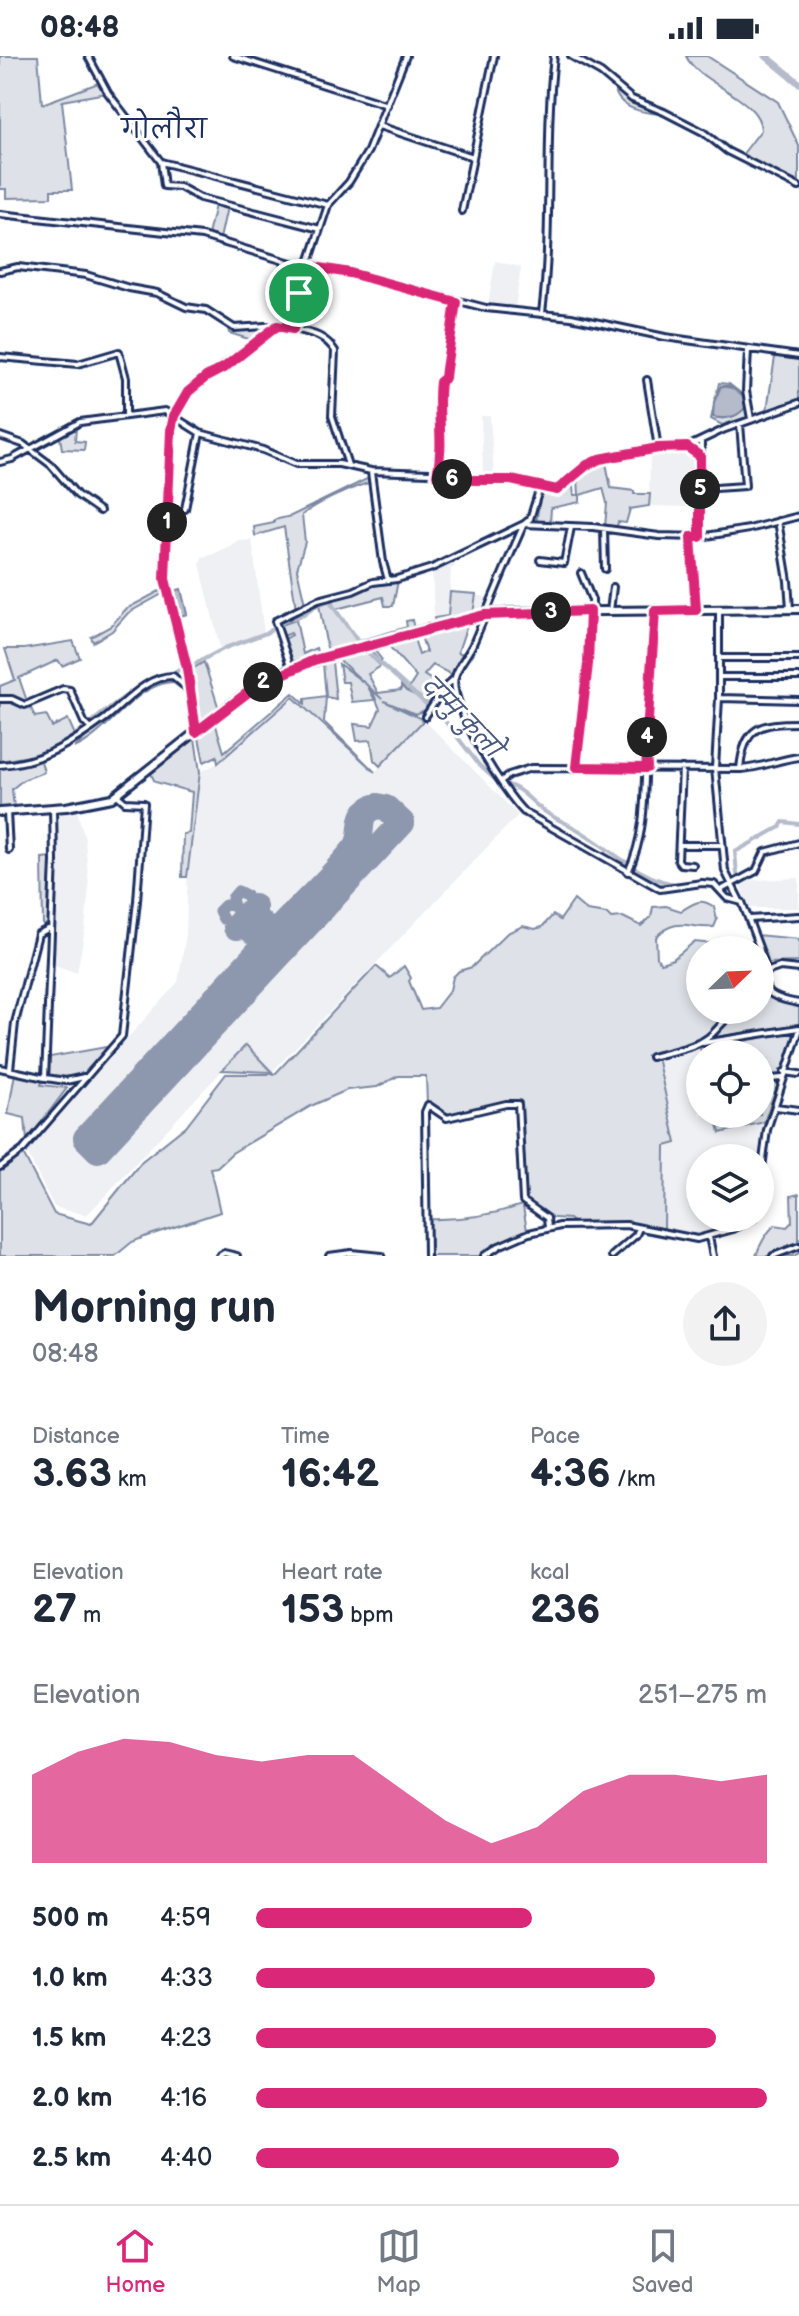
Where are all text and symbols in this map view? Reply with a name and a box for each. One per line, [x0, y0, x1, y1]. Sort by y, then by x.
text: 08:48 [40, 10, 120, 46]
district label: गोलौरा [119, 106, 209, 146]
pin [265, 259, 333, 327]
icon: arrive [277, 271, 321, 315]
pin: 6 [432, 459, 472, 499]
text: 6 [445, 465, 459, 492]
pin: 5 [680, 469, 720, 509]
text: 5 [694, 475, 706, 502]
pin: 1 [147, 502, 187, 542]
text: 1 [162, 508, 172, 535]
pin: 3 [531, 592, 571, 632]
text: 3 [545, 598, 557, 625]
pin: 2 [243, 662, 283, 702]
water label: दम्मु कुलो [413, 666, 515, 770]
text: 2 [256, 668, 270, 695]
pin: 4 [627, 717, 667, 757]
text: 4 [641, 723, 653, 750]
north arrow [686, 936, 774, 1024]
map controls [686, 936, 774, 1232]
button: locate [686, 1040, 774, 1128]
button: layers [686, 1144, 774, 1232]
text: Morning run [32, 1282, 276, 1335]
button: share [683, 1282, 767, 1366]
text: 08:48 [32, 1339, 99, 1370]
text: Distance [32, 1423, 120, 1450]
text: Time [281, 1423, 330, 1450]
text: Pace [530, 1423, 580, 1450]
text: 3.63 [32, 1450, 112, 1498]
text: 16:42 [281, 1450, 379, 1498]
text: 4:36 [530, 1450, 611, 1498]
text: km [112, 1466, 147, 1493]
text: /km [611, 1466, 656, 1493]
text: Elevation [32, 1559, 124, 1586]
text: Heart rate [281, 1559, 383, 1586]
text: kcal [530, 1559, 569, 1586]
text: 27 [32, 1586, 77, 1634]
text: 153 [281, 1586, 344, 1634]
text: 236 [530, 1586, 601, 1634]
text: m [77, 1602, 101, 1629]
text: bpm [344, 1602, 394, 1629]
text: Elevation [32, 1680, 140, 1711]
text: 251–275 m [638, 1680, 767, 1711]
text: 500 m [32, 1903, 109, 1934]
text: 4:59 [160, 1903, 211, 1934]
text: 1.0 km [32, 1963, 108, 1994]
text: 4:33 [160, 1963, 213, 1994]
text: 1.5 km [32, 2023, 107, 2054]
text: 4:23 [160, 2023, 212, 2054]
text: 2.0 km [32, 2083, 112, 2114]
text: 4:16 [160, 2083, 207, 2114]
text: 2.5 km [32, 2143, 111, 2174]
text: 4:40 [160, 2143, 212, 2174]
tab: Home [106, 2224, 165, 2299]
tab: Map [376, 2224, 421, 2299]
tab: Saved [632, 2224, 693, 2299]

